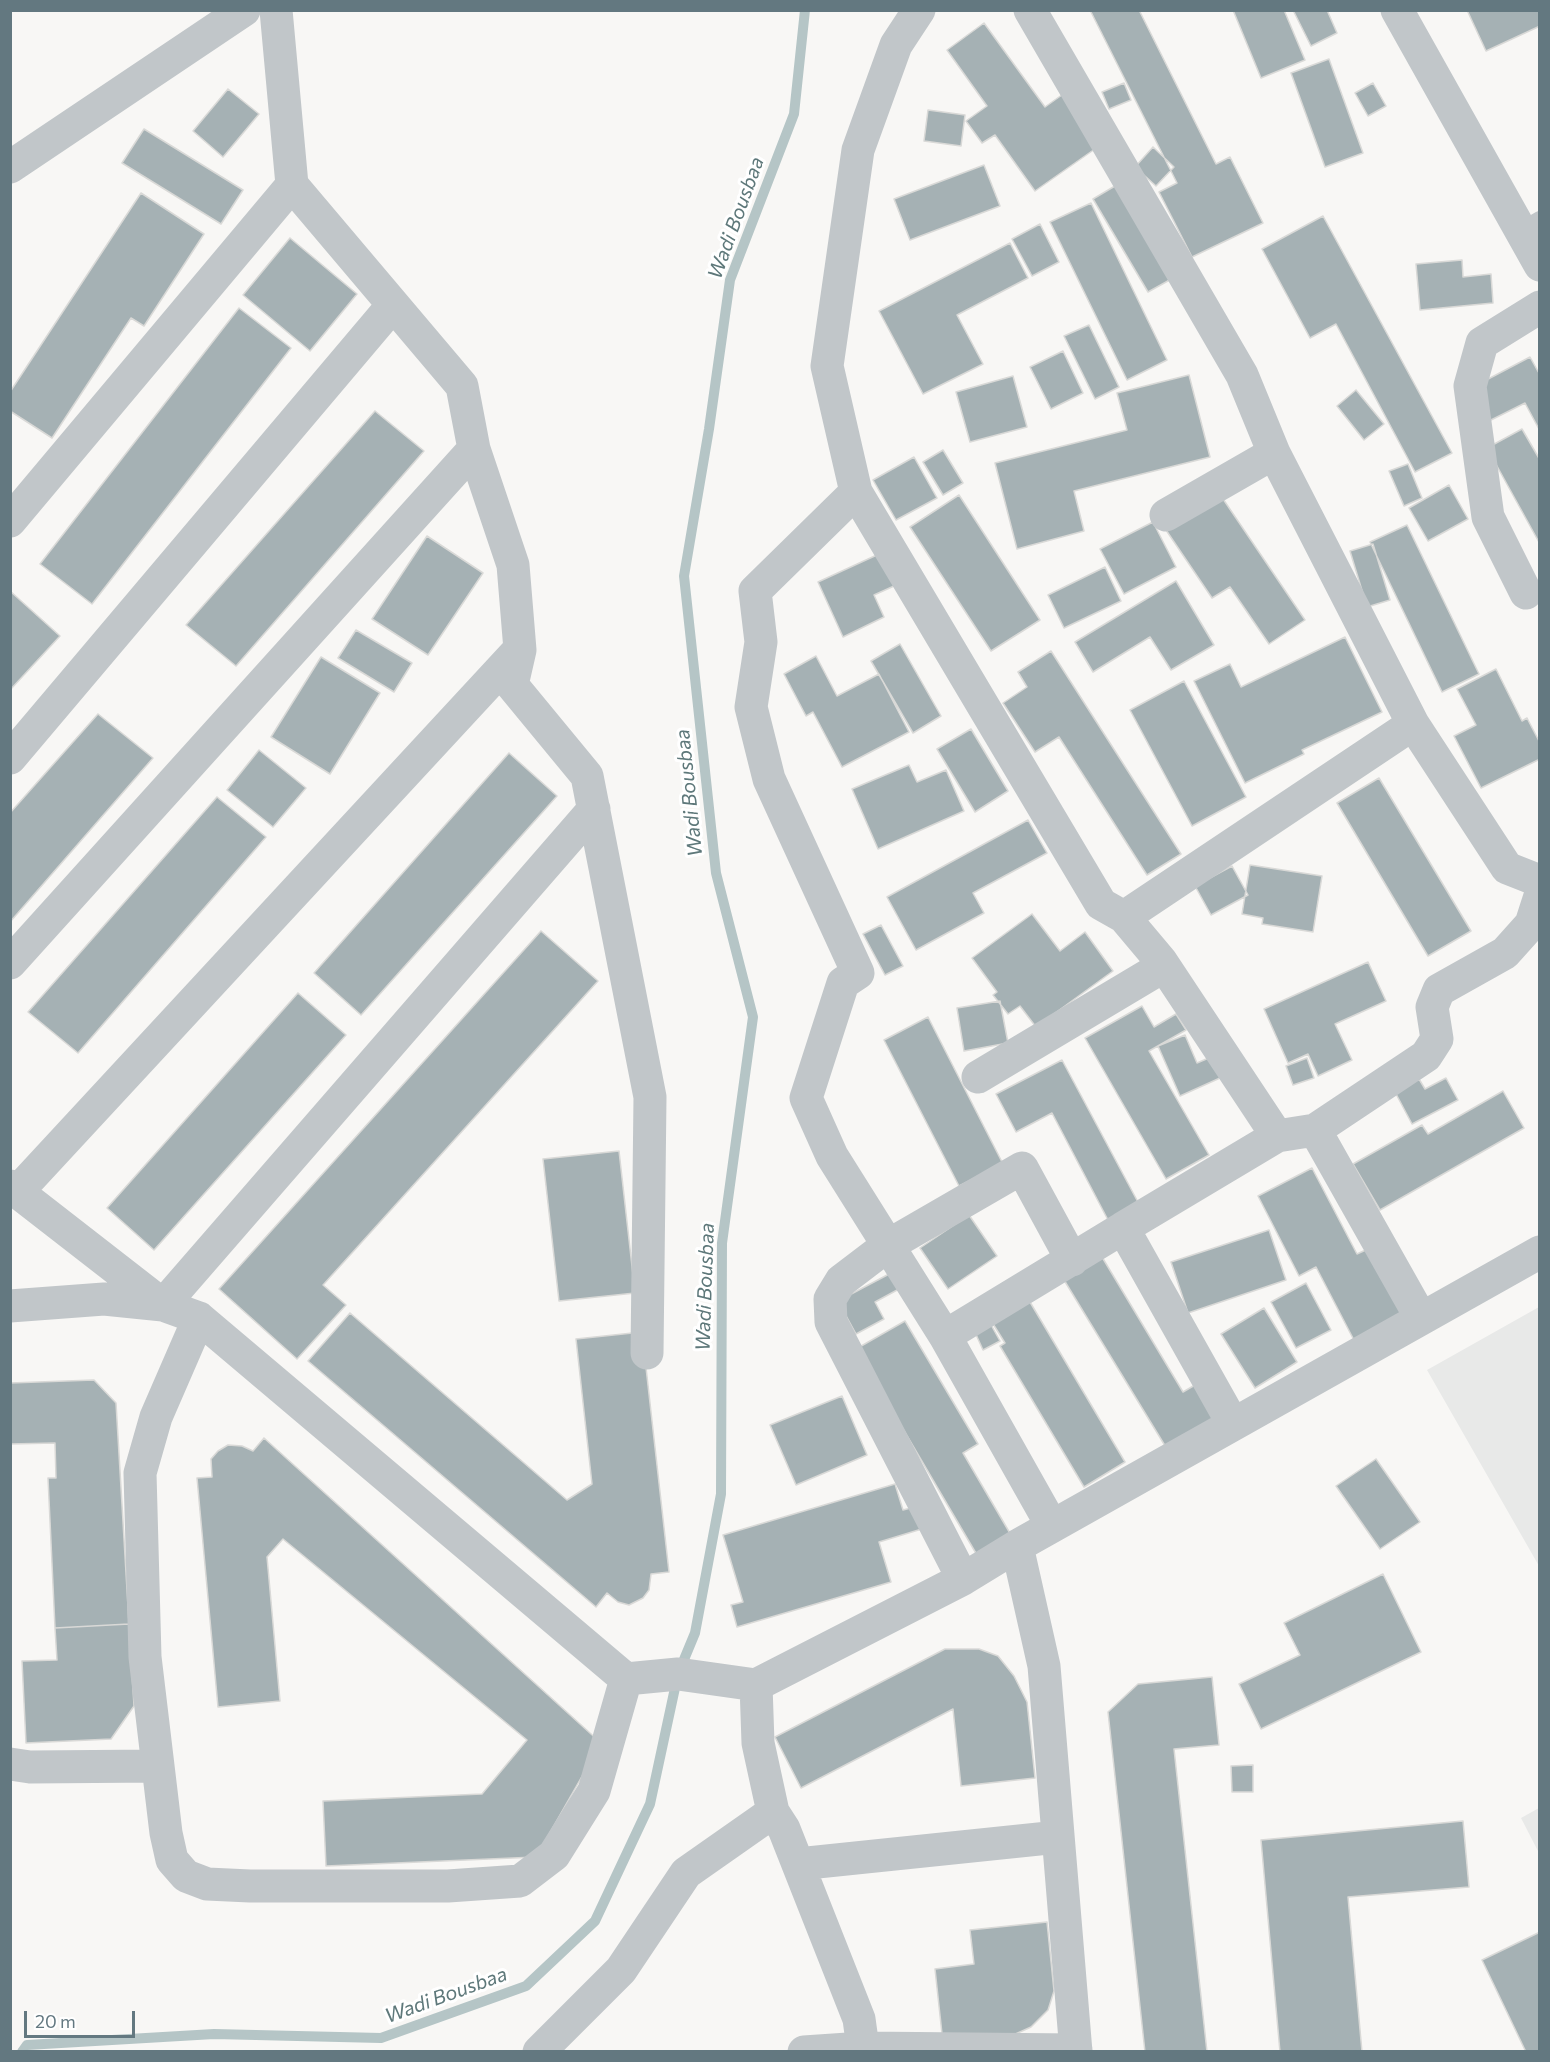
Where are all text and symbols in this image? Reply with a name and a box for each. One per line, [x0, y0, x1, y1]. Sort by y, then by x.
water label: Wadi Bousbaa [703, 154, 769, 282]
water label: Wadi Bousbaa [670, 728, 708, 858]
water label: Wadi Bousbaa [691, 1223, 719, 1351]
water label: Wadi Bousbaa [382, 1962, 510, 2028]
scale bar [27, 1999, 138, 2037]
text: 20 m [35, 2010, 76, 2032]

